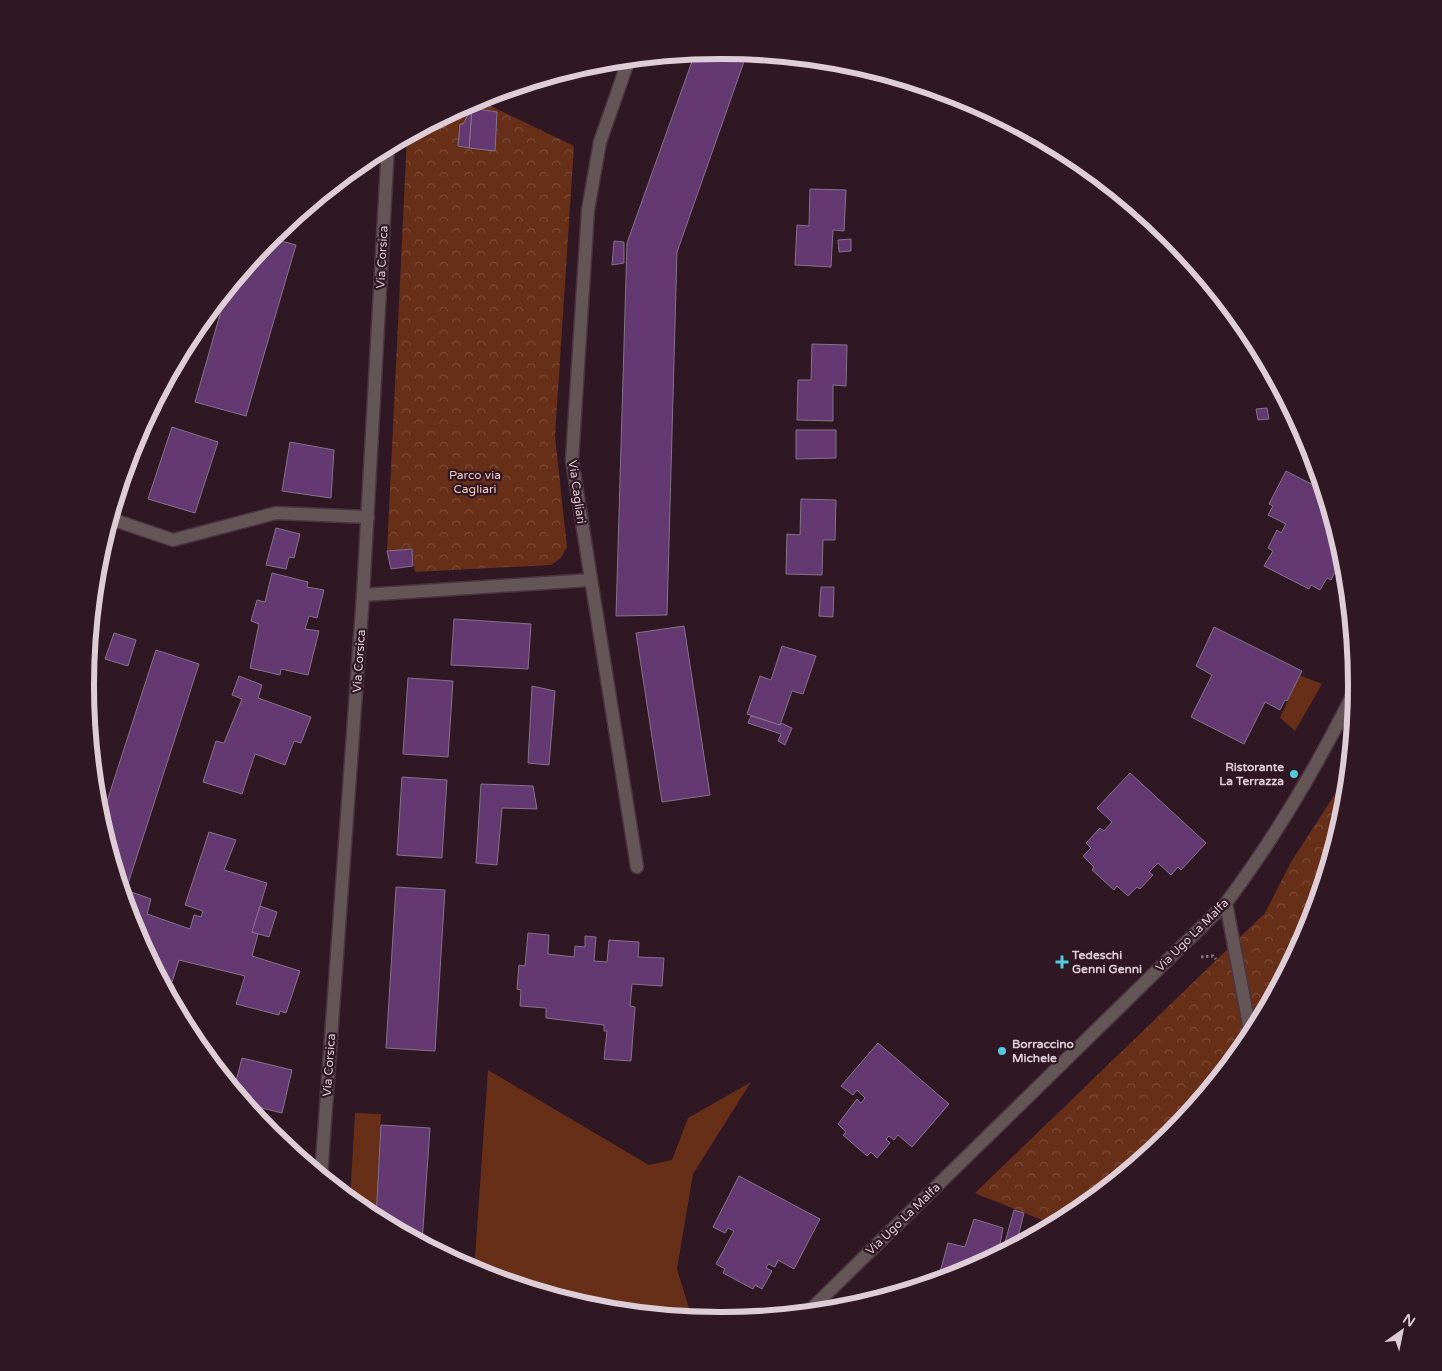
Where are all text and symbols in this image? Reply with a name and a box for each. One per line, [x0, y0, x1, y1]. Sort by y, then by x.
street label: Via Corsica [373, 225, 391, 289]
street label: Via Cagliari [566, 459, 588, 525]
park label: Parco via Cagliari [449, 468, 501, 496]
street label: Via Corsica [350, 629, 368, 693]
place label: Ristorante La Terrazza [1219, 760, 1284, 788]
marker: Ristorante La Terrazza [1288, 768, 1300, 780]
street label: Via Ugo La Malfa [1153, 896, 1231, 974]
place label: Tedeschi Genni Genni [1071, 948, 1142, 976]
marker: Tedeschi Genni Genni [1056, 956, 1068, 968]
street label: Via Corsica [320, 1033, 338, 1097]
place label: Borraccino Michele [1012, 1037, 1074, 1065]
marker: Borraccino Michele [996, 1045, 1008, 1057]
street label: Via Ugo La Malfa [863, 1180, 943, 1258]
north arrow [1377, 1306, 1427, 1356]
text: N [1399, 1310, 1418, 1331]

